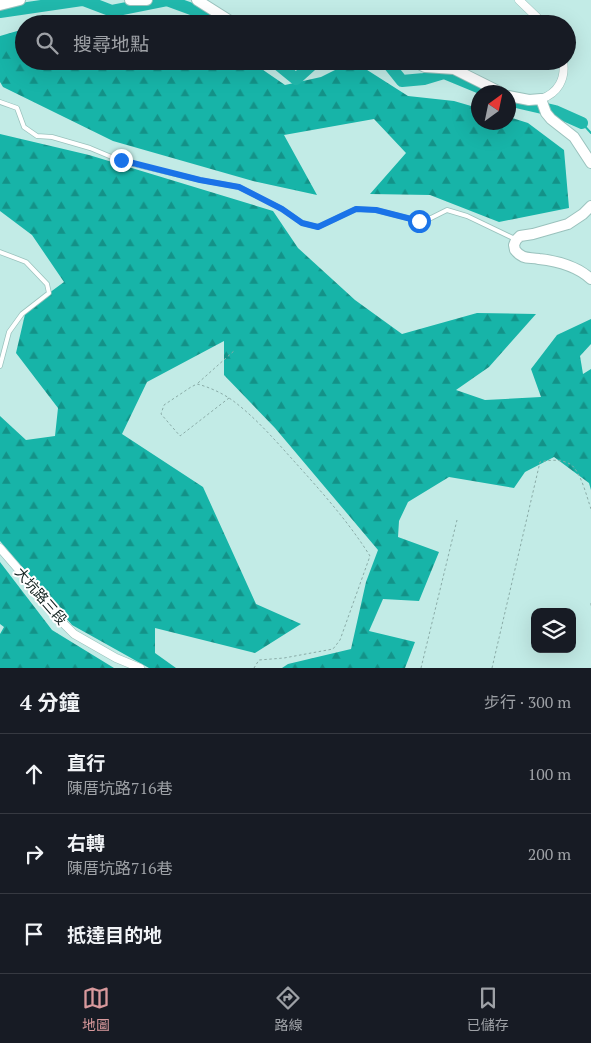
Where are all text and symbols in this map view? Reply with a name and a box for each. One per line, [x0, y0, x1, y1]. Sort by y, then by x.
search box [15, 15, 576, 70]
icon: search [33, 29, 61, 57]
text: 搜尋地點 [73, 31, 149, 56]
north arrow [471, 85, 516, 130]
route end [110, 149, 133, 172]
route start [408, 210, 431, 233]
street label: 大坑路三段 [11, 563, 72, 628]
map controls [531, 608, 576, 653]
button: layers [531, 608, 576, 653]
text: 4 分鐘 [20, 688, 80, 716]
text: 步行 · 300 m [484, 691, 571, 713]
text: 直行 [67, 750, 105, 775]
icon: ahead [20, 760, 48, 788]
text: 100 m [528, 763, 571, 785]
text: 陳厝坑路716巷 [67, 777, 173, 799]
text: 右轉 [67, 830, 105, 855]
icon: right [20, 840, 48, 868]
text: 200 m [528, 843, 571, 865]
text: 陳厝坑路716巷 [67, 857, 173, 879]
icon: arrive [20, 920, 48, 948]
text: 抵達目的地 [67, 922, 162, 947]
tab: 地圖 [82, 984, 110, 1034]
tab: 路線 [274, 984, 302, 1034]
tab: 已儲存 [467, 984, 509, 1034]

